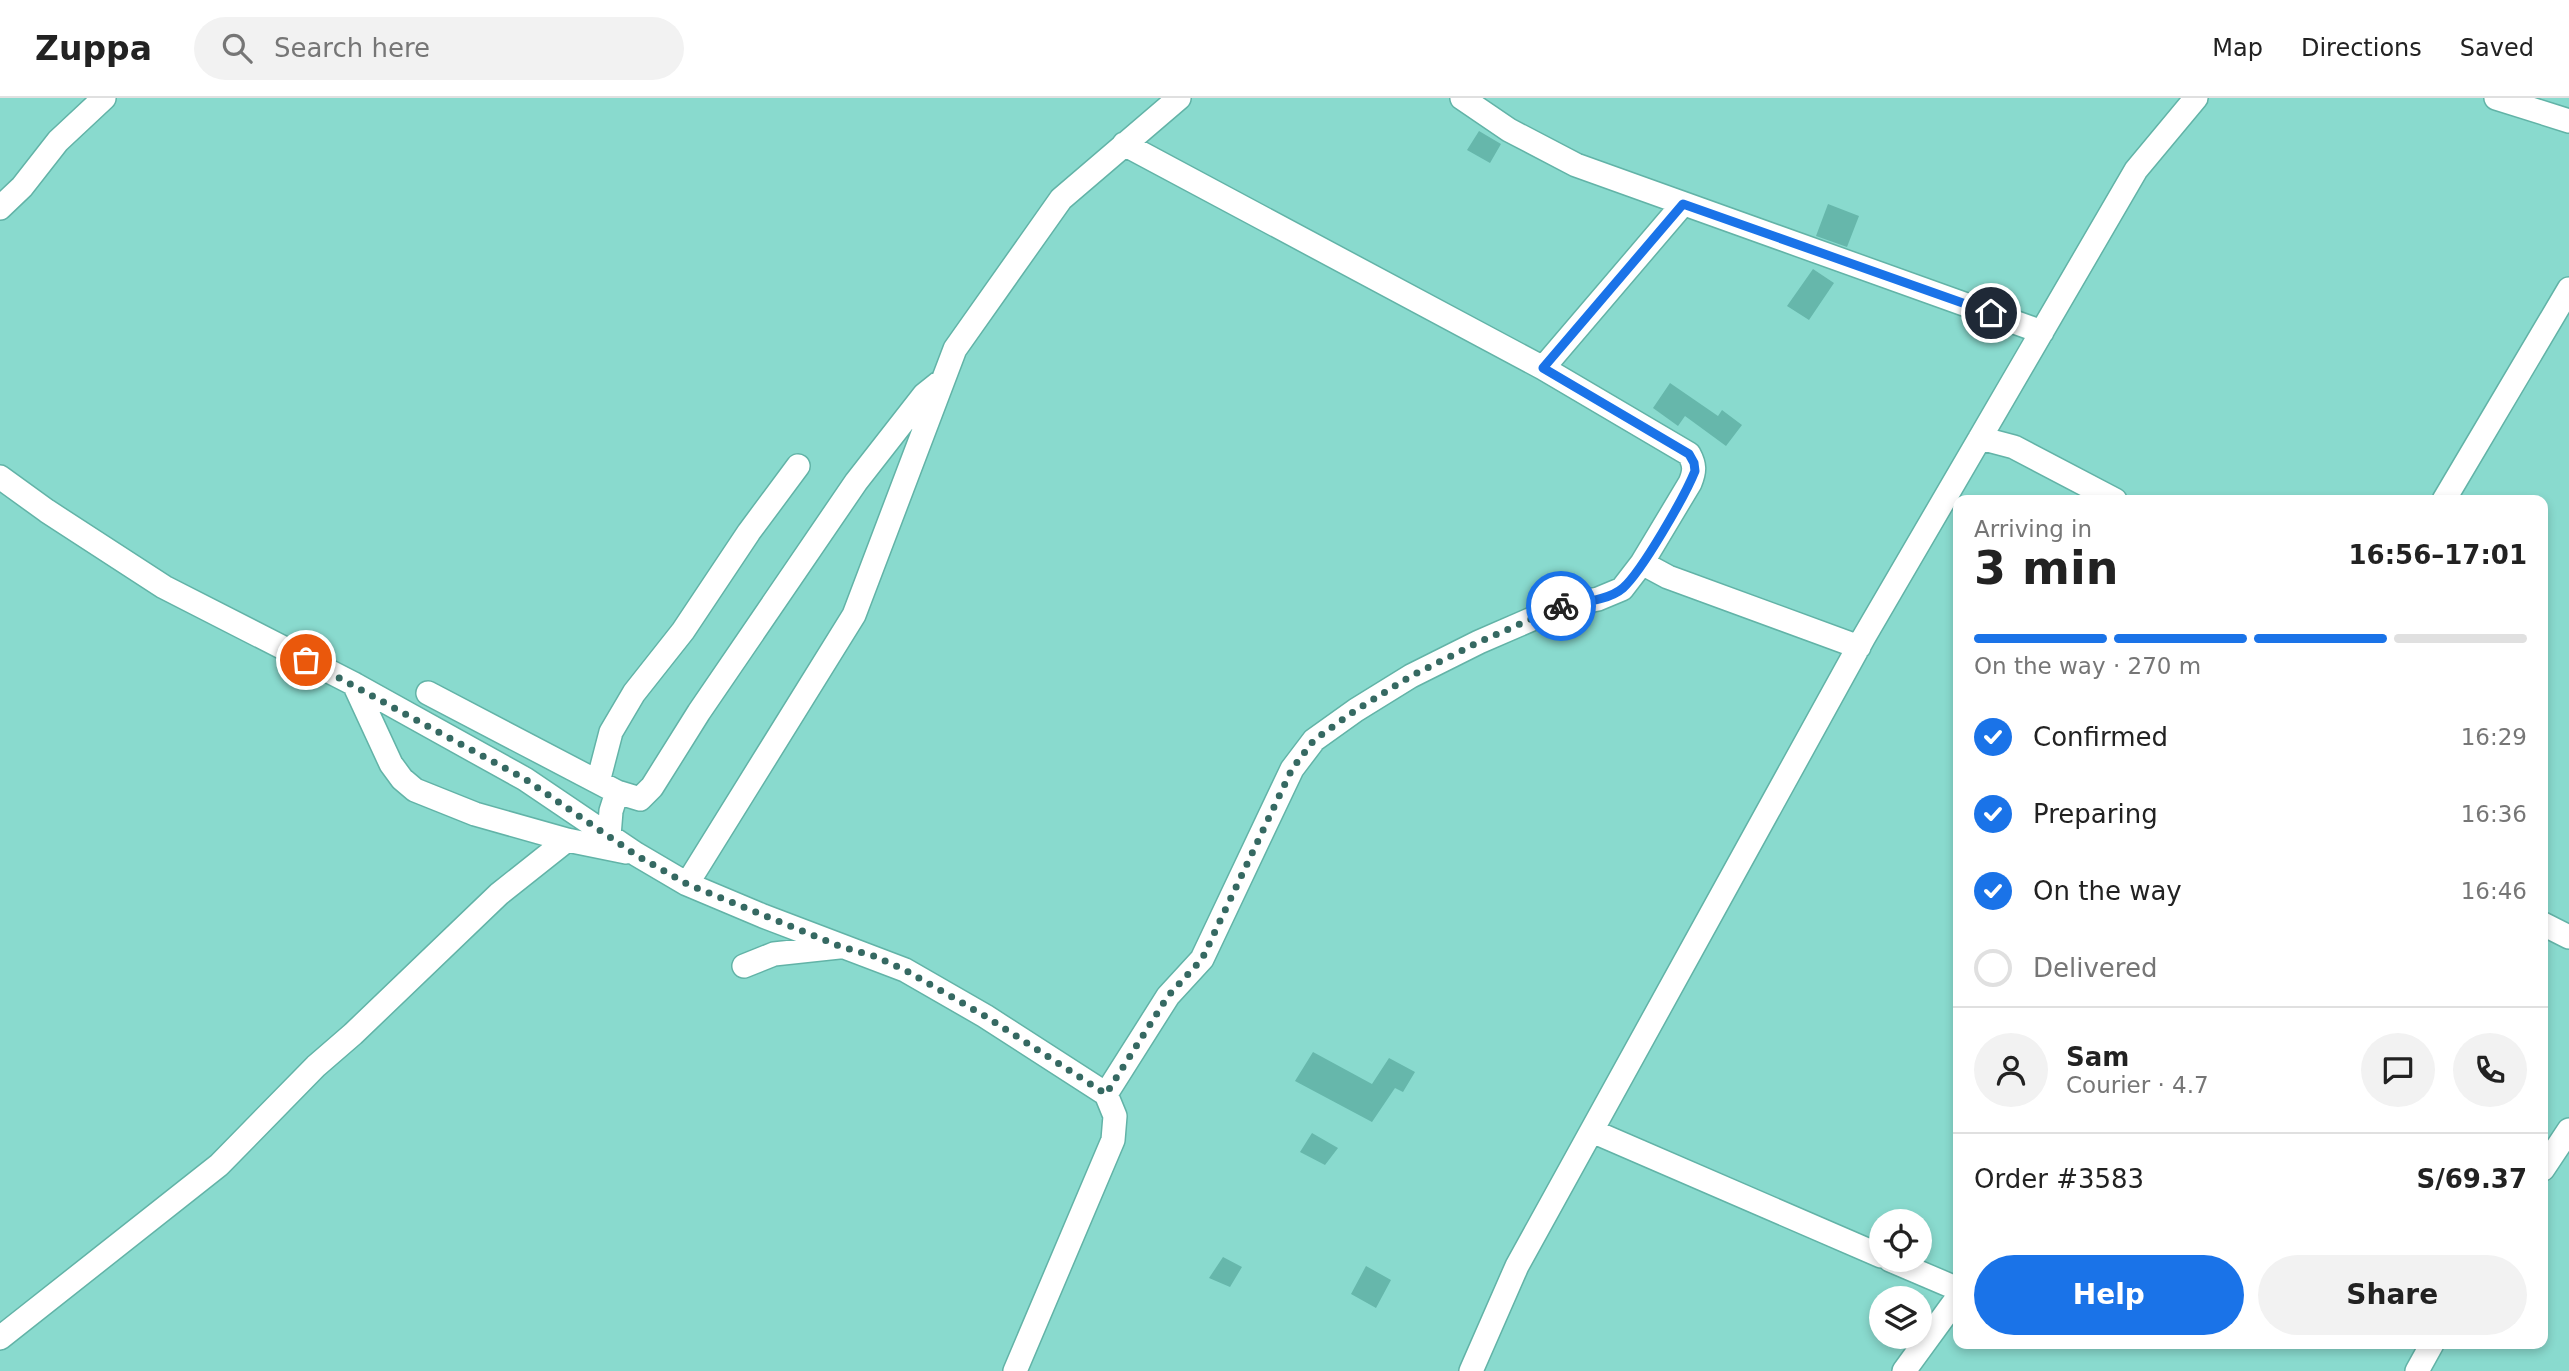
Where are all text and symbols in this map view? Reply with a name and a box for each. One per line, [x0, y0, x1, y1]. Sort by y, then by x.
search box [194, 17, 684, 80]
text: Zuppa [35, 29, 152, 68]
icon: search [218, 29, 256, 67]
text: Search here [274, 33, 430, 63]
text: Map [2212, 34, 2263, 62]
text: Directions [2301, 34, 2422, 62]
text: Saved [2460, 34, 2534, 62]
pin [1961, 283, 2021, 343]
icon: home [1972, 294, 2010, 332]
text: Arriving in [1974, 516, 2092, 542]
text: 16:56–17:01 [2348, 540, 2527, 570]
text: 3 min [1974, 541, 2118, 595]
courier [1526, 571, 1596, 641]
icon: bike [1542, 587, 1580, 625]
pin [276, 630, 336, 690]
icon: bag [287, 641, 325, 679]
text: On the way · 270 m [1974, 653, 2201, 679]
icon: check [1974, 718, 2012, 756]
text: Confirmed [2033, 722, 2168, 752]
text: 16:29 [2461, 724, 2527, 750]
icon: check [1974, 795, 2012, 833]
text: Preparing [2033, 799, 2158, 829]
text: 16:36 [2461, 801, 2527, 827]
icon: check [1974, 872, 2012, 910]
text: On the way [2033, 876, 2182, 906]
text: 16:46 [2461, 878, 2527, 904]
text: Delivered [2033, 953, 2157, 983]
button: person [1974, 1033, 2048, 1107]
button: chat [2361, 1033, 2435, 1107]
button: phone [2453, 1033, 2527, 1107]
text: Sam [2066, 1042, 2129, 1072]
text: Courier · 4.7 [2066, 1072, 2209, 1098]
text: Order #3583 [1974, 1164, 2144, 1194]
text: S/69.37 [2417, 1164, 2527, 1194]
map controls [1869, 1209, 1932, 1349]
button: locate [1869, 1209, 1932, 1272]
button: Help [1974, 1255, 2244, 1335]
button: Share [2258, 1255, 2527, 1335]
button: layers [1869, 1286, 1932, 1349]

